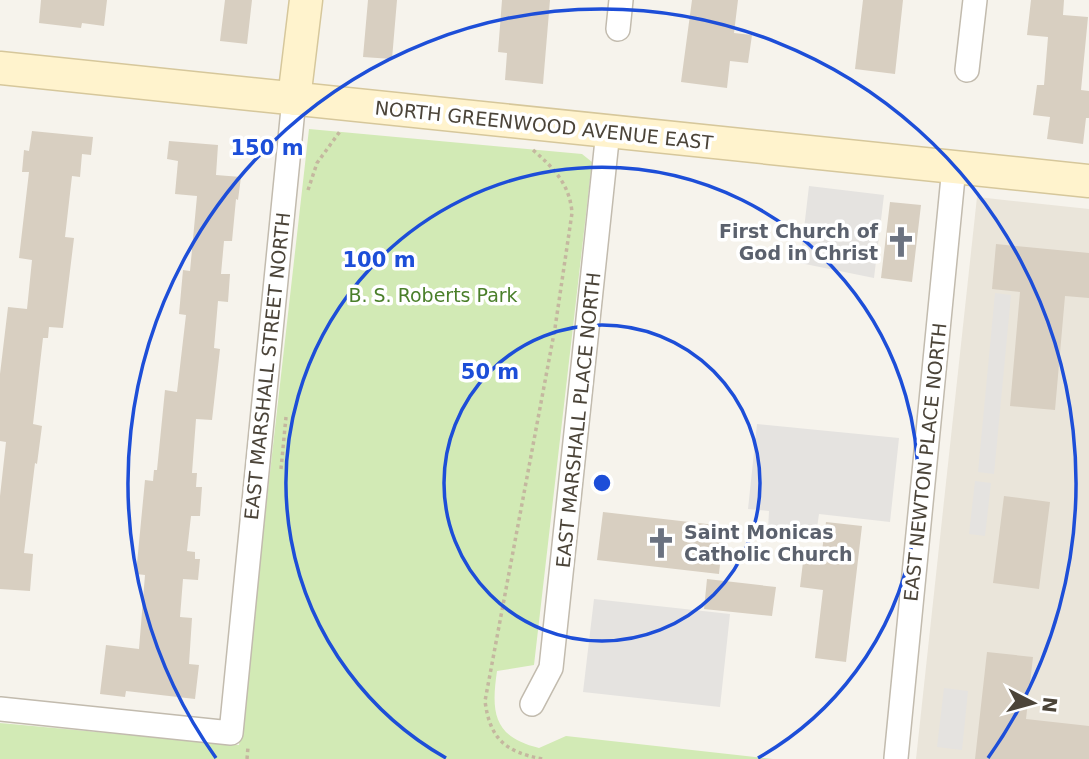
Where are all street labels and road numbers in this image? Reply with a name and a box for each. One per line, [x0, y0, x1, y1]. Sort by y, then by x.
street label: NORTH GREENWOOD AVENUE EAST [374, 96, 715, 154]
street label: EAST MARSHALL STREET NORTH [240, 211, 294, 521]
street label: EAST MARSHALL PLACE NORTH [552, 271, 604, 569]
street label: EAST NEWTON PLACE NORTH [899, 322, 951, 602]

